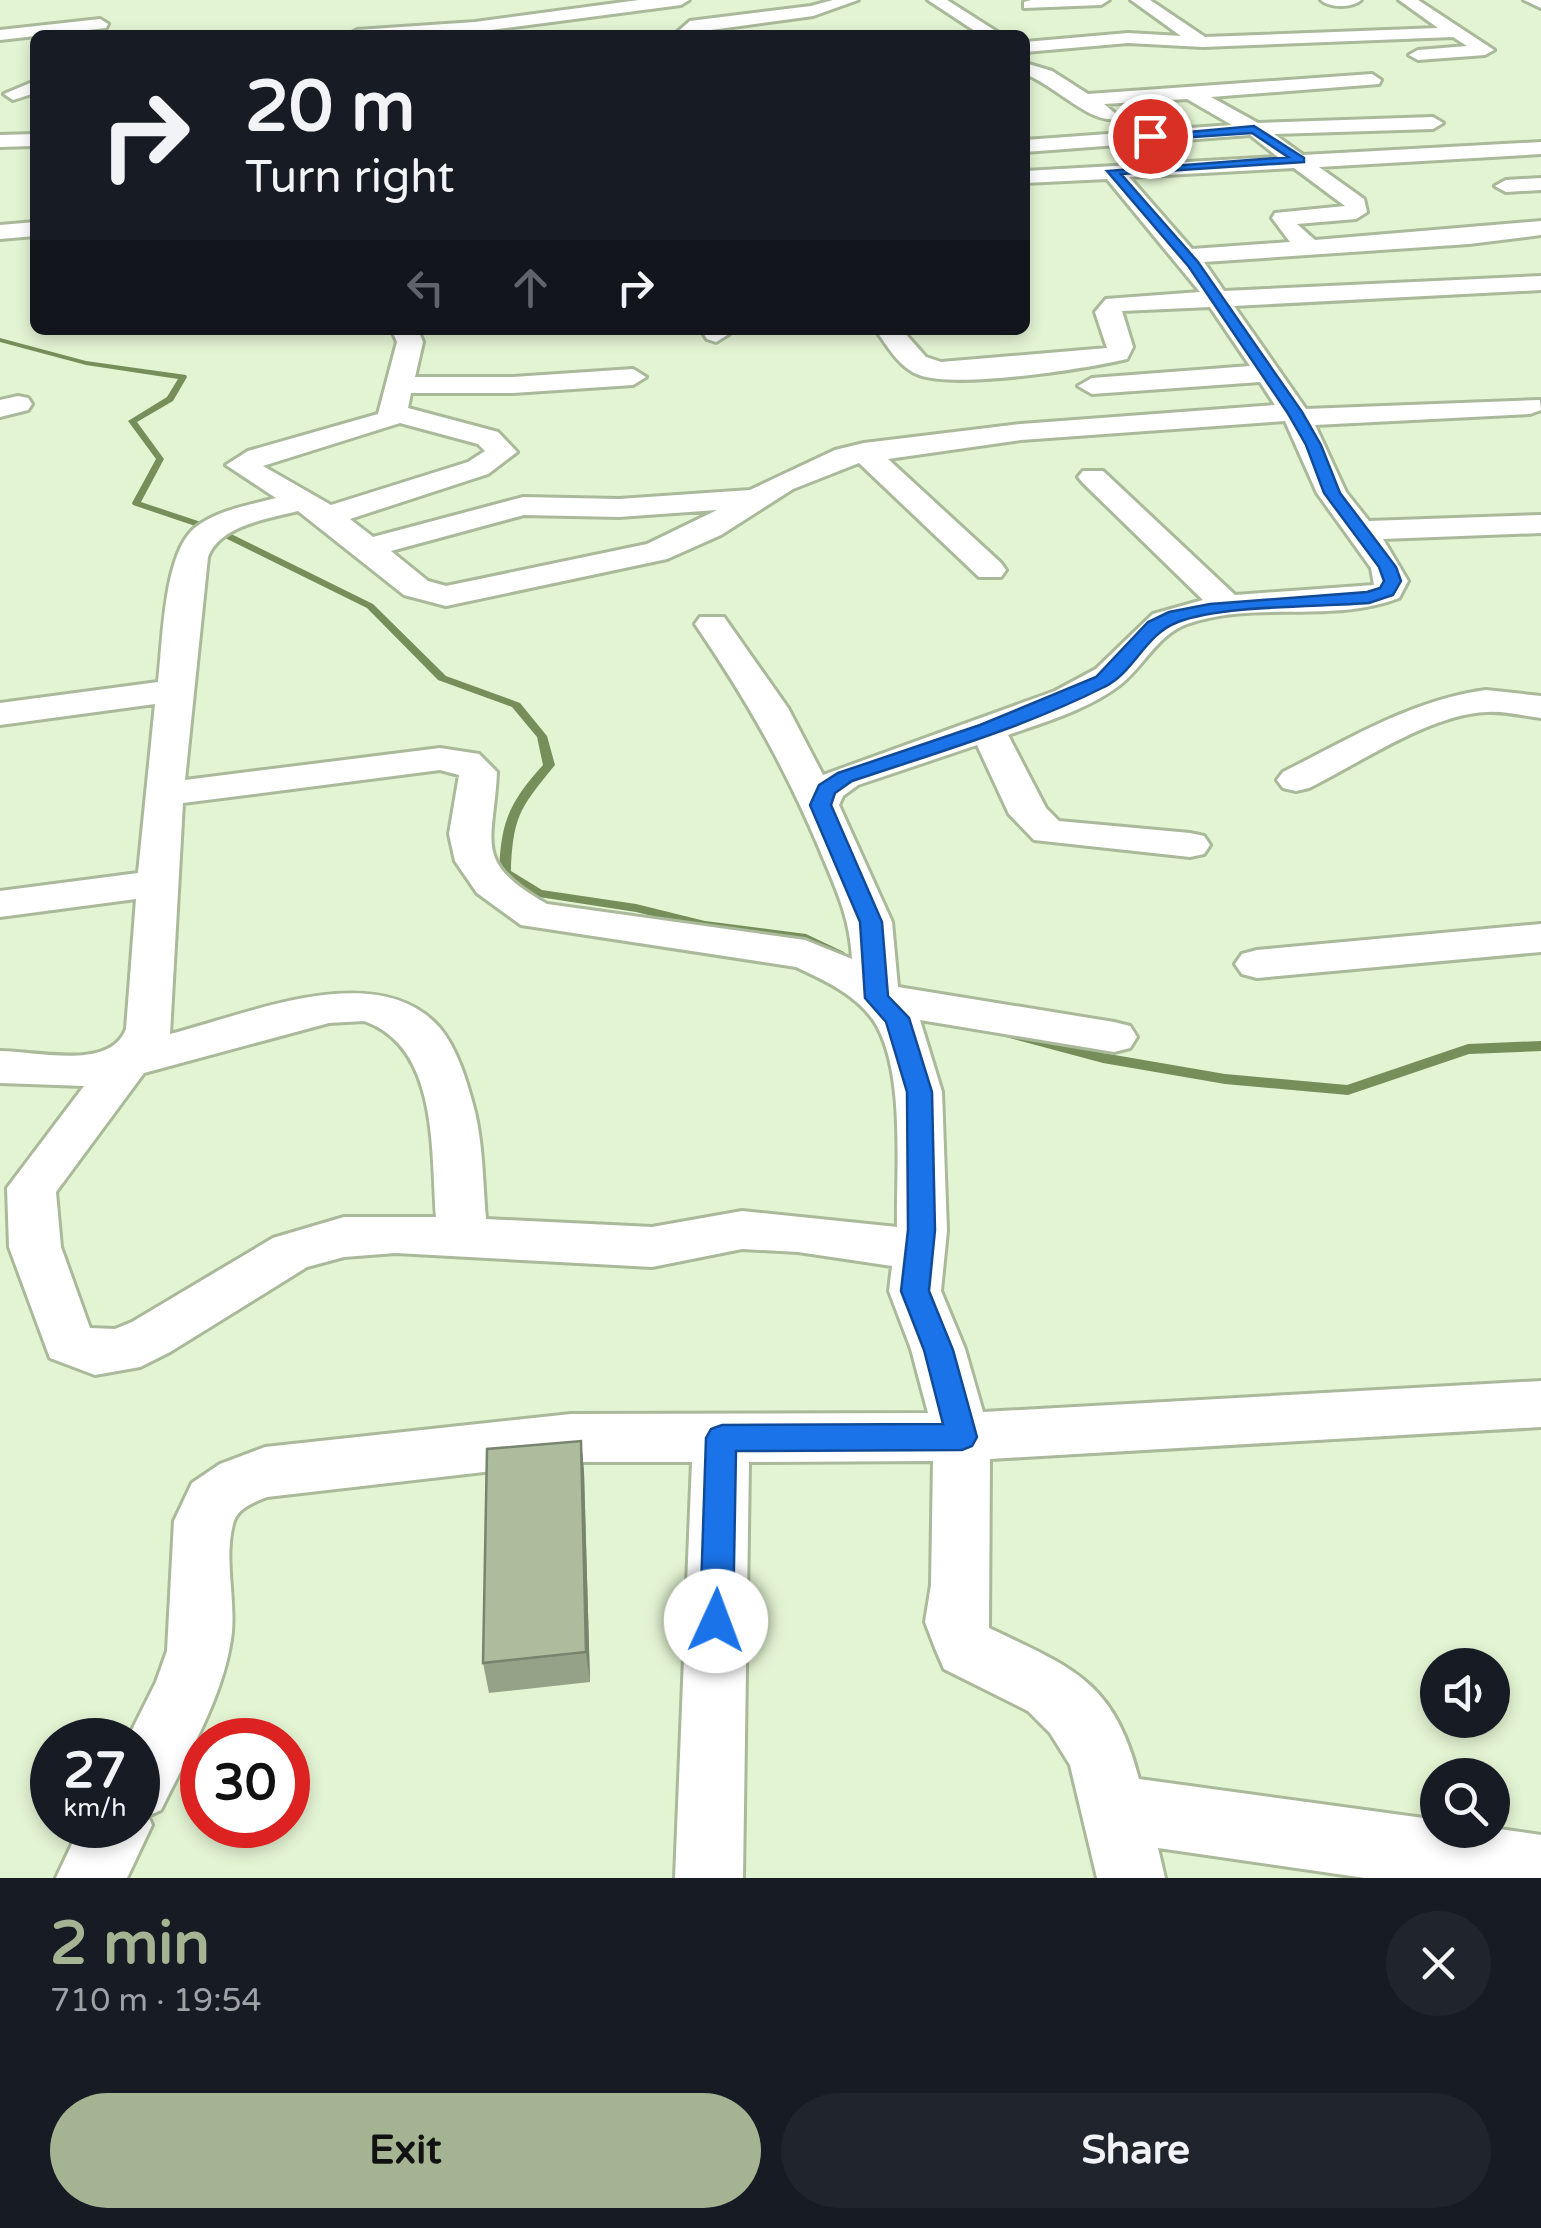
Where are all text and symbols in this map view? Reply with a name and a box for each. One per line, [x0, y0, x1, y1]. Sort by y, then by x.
text: 20 m [245, 66, 415, 150]
icon: right [80, 70, 210, 200]
pin [1108, 94, 1193, 179]
icon: arrive [1123, 109, 1178, 164]
text: Turn right [245, 151, 454, 205]
icon: left [398, 260, 453, 315]
icon: ahead [503, 260, 558, 315]
icon: right [608, 260, 663, 315]
position arrow [664, 1569, 768, 1673]
map controls [1420, 1648, 1510, 1848]
button: sound [1420, 1648, 1510, 1738]
speed limit sign: 30 [180, 1718, 310, 1848]
text: 27 [64, 1741, 126, 1801]
button: search [1420, 1758, 1510, 1848]
text: km/h [64, 1793, 126, 1823]
text: 2 min [50, 1908, 210, 1980]
button: close [1386, 1911, 1491, 2016]
text: 710 m · 19:54 [50, 1982, 262, 2020]
button: Exit [50, 2093, 761, 2208]
button: Share [781, 2093, 1491, 2208]

